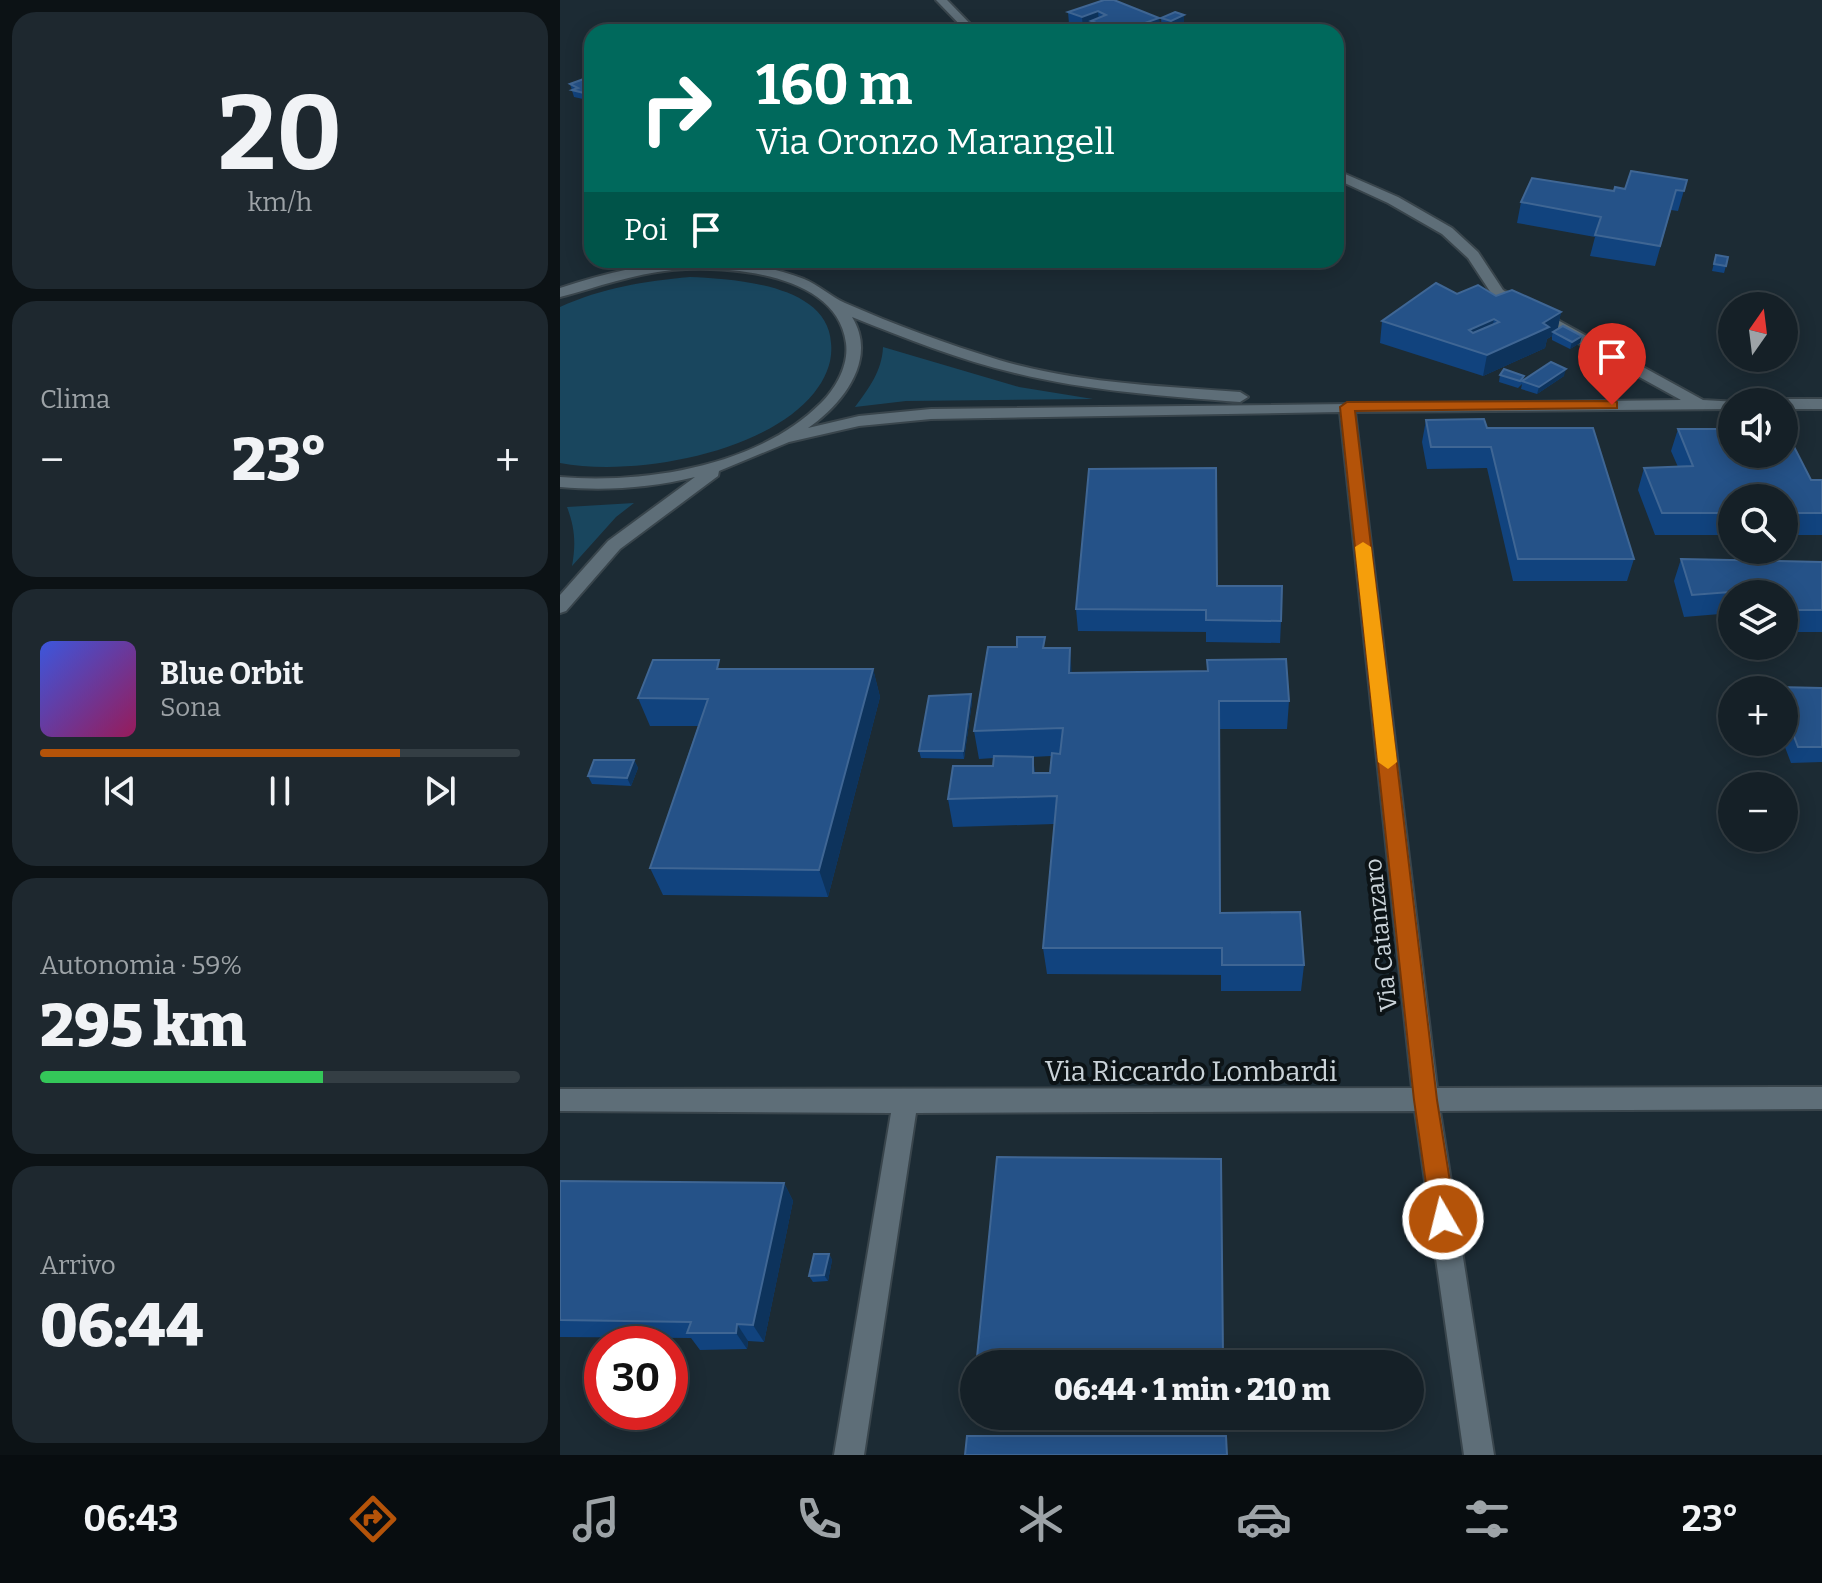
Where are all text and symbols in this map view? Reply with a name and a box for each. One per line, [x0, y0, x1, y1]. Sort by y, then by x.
text: 160 m [756, 52, 912, 119]
icon: right [624, 56, 728, 160]
text: 20 [218, 72, 342, 197]
text: Via Oronzo Marangell [756, 120, 1115, 164]
text: km/h [248, 187, 312, 218]
icon: arrive [684, 208, 728, 252]
text: Poi [624, 212, 668, 248]
north arrow [1718, 292, 1798, 372]
map controls [1718, 292, 1798, 852]
pin [1578, 323, 1646, 405]
icon: arrive [1590, 335, 1634, 379]
text: Clima [40, 384, 110, 415]
button: sound [1718, 388, 1798, 468]
text: 23° [232, 424, 327, 496]
text: − [40, 434, 64, 487]
text: + [495, 434, 520, 487]
button: search [1718, 484, 1798, 564]
button: layers [1718, 580, 1798, 660]
text: Blue Orbit [160, 656, 304, 692]
button: + [1718, 676, 1798, 756]
text: Sona [160, 692, 221, 723]
icon: previous [98, 769, 142, 813]
icon: pause [258, 769, 302, 813]
icon: next [418, 769, 462, 813]
button: − [1718, 772, 1798, 852]
street label: Via Catanzaro [1359, 857, 1403, 1013]
text: Autonomia · 59% [40, 950, 242, 981]
text: 295 km [40, 990, 246, 1062]
street label: Via Riccardo Lombardi [1045, 1055, 1337, 1088]
position arrow [1401, 1177, 1485, 1261]
text: Arrivo [40, 1250, 116, 1281]
text: 06:44 [40, 1290, 203, 1362]
speed limit sign: 30 [584, 1326, 688, 1430]
text: 06:44 · 1 min · 210 m [1054, 1372, 1330, 1408]
icon: directions [345, 1491, 401, 1547]
icon: music [568, 1491, 624, 1547]
icon: phone [791, 1491, 847, 1547]
icon: climate [1013, 1491, 1069, 1547]
icon: car [1236, 1491, 1292, 1547]
icon: filters [1459, 1491, 1515, 1547]
text: 06:43 [83, 1497, 179, 1541]
text: 23° [1682, 1497, 1739, 1541]

